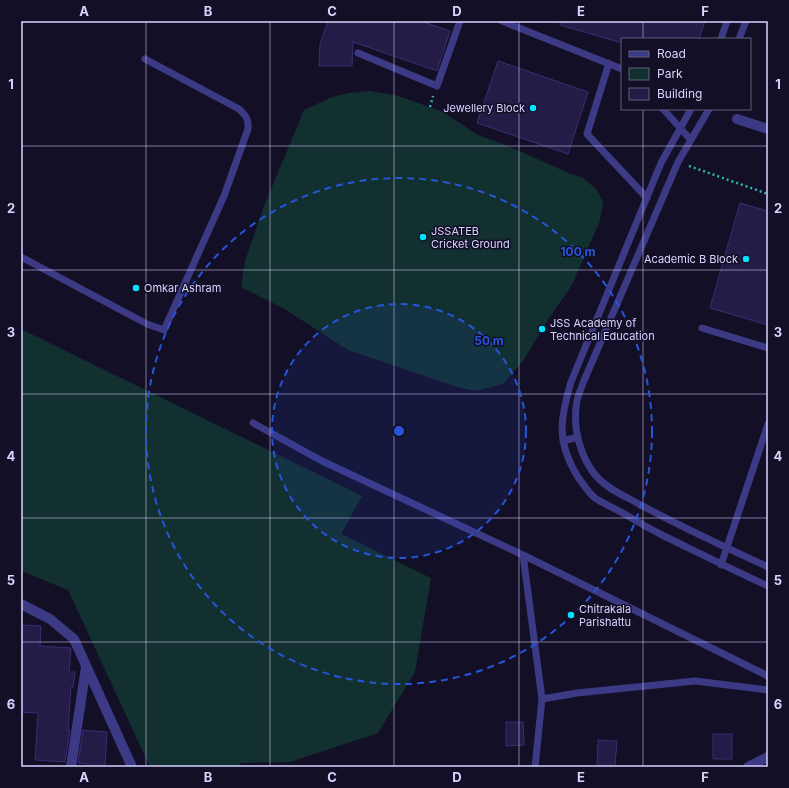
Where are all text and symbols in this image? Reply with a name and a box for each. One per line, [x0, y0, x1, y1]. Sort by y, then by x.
text: A [79, 3, 89, 19]
text: B [204, 3, 213, 19]
text: C [327, 3, 337, 19]
text: D [452, 3, 462, 19]
text: E [577, 3, 585, 19]
text: F [701, 3, 709, 19]
legend [621, 38, 751, 110]
text: Road [657, 46, 686, 61]
text: Park [657, 66, 683, 81]
text: 1 [8, 76, 14, 92]
text: 1 [775, 76, 781, 92]
text: Building [657, 86, 702, 101]
place label: Jewellery Block [443, 101, 525, 115]
marker: Jewellery Block [528, 103, 538, 113]
text: 2 [7, 200, 15, 216]
text: 2 [774, 200, 782, 216]
place label: JSSATEB Cricket Ground [431, 224, 510, 251]
marker: JSSATEB Cricket Ground [418, 232, 428, 242]
text: 100 m [560, 244, 596, 259]
place label: Academic B Block [644, 252, 738, 266]
marker: Academic B Block [741, 254, 751, 264]
place label: Omkar Ashram [144, 281, 221, 295]
marker: Omkar Ashram [131, 283, 141, 293]
place label: JSS Academy of Technical Education [550, 316, 655, 343]
text: 3 [7, 324, 15, 340]
marker: JSS Academy of Technical Education [537, 324, 547, 334]
text: 3 [774, 324, 782, 340]
text: 50 m [474, 333, 504, 348]
centre of rings [392, 424, 406, 438]
text: 4 [7, 448, 16, 464]
text: 4 [774, 448, 783, 464]
text: 5 [7, 572, 15, 588]
text: 5 [774, 572, 782, 588]
place label: Chitrakala Parishattu [579, 602, 631, 629]
marker: Chitrakala Parishattu [566, 610, 576, 620]
text: 6 [7, 696, 15, 712]
text: 6 [774, 696, 782, 712]
text: A [79, 769, 89, 785]
text: B [204, 769, 213, 785]
text: C [327, 769, 337, 785]
text: D [452, 769, 462, 785]
text: E [577, 769, 585, 785]
text: F [701, 769, 709, 785]

